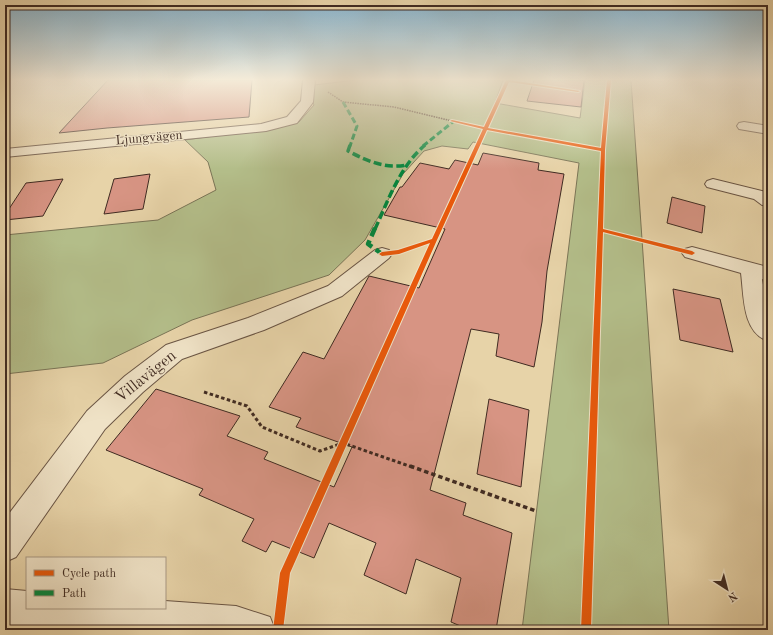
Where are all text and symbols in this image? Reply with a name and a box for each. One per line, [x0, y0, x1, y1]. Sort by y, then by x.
street label: Ljungvägen [115, 129, 183, 147]
street label: Villavägen [113, 348, 180, 406]
legend [26, 557, 166, 609]
text: Cycle path [62, 568, 117, 580]
north arrow [707, 569, 747, 609]
text: Path [62, 588, 87, 600]
text: N [725, 589, 739, 603]

